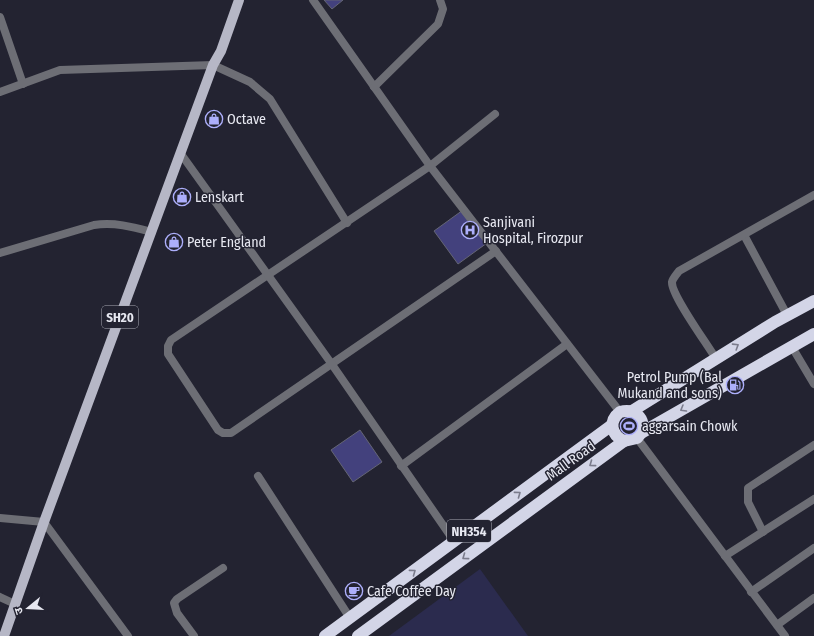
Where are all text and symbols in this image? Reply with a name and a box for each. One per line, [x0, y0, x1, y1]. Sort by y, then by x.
shop icon: Octave [204, 109, 224, 129]
place label: Octave [227, 111, 266, 128]
shop icon: Lenskart [172, 187, 192, 207]
place label: Lenskart [195, 189, 244, 206]
place label: Sanjivani Hospital, Firozpur [483, 214, 583, 247]
hospital icon: Sanjivani Hospital, Firozpur [460, 220, 480, 240]
shop icon: Peter England [164, 232, 184, 252]
place label: Peter England [187, 234, 266, 251]
road number: SH20 [102, 306, 138, 328]
one-way arrow [732, 343, 739, 351]
place label: Petrol Pump (Bal Mukand and sons) [618, 369, 722, 402]
fuel station icon: Petrol Pump (Bal Mukand and sons) [725, 375, 745, 395]
one-way arrow [680, 404, 687, 412]
sports icon: aggarsain Chowk [619, 416, 639, 436]
place label: aggarsain Chowk [642, 418, 738, 435]
street label: Mall Road [543, 438, 599, 484]
one-way arrow [590, 459, 597, 466]
one-way arrow [513, 492, 520, 499]
road number: NH354 [447, 520, 491, 542]
one-way arrow [462, 552, 469, 560]
one-way arrow [409, 569, 416, 576]
cafe icon: Cafe Coffee Day [344, 581, 364, 601]
place label: Cafe Coffee Day [367, 583, 457, 600]
north arrow [8, 588, 48, 628]
text: उ [12, 605, 26, 616]

